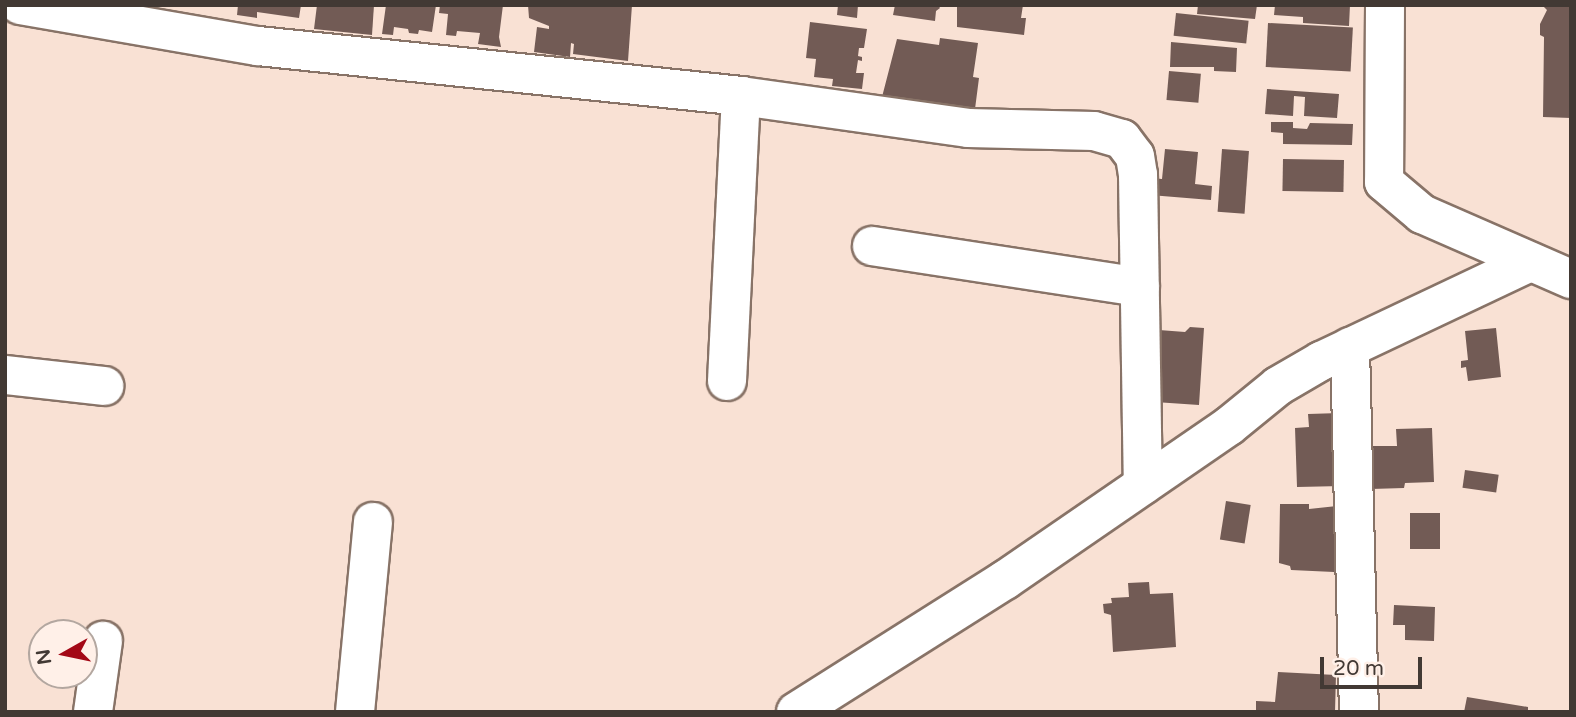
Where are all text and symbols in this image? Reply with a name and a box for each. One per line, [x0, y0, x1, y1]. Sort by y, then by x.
north arrow [28, 619, 98, 689]
scale bar [1324, 644, 1426, 688]
text: N [32, 648, 56, 666]
text: 20 m [1333, 656, 1384, 681]

